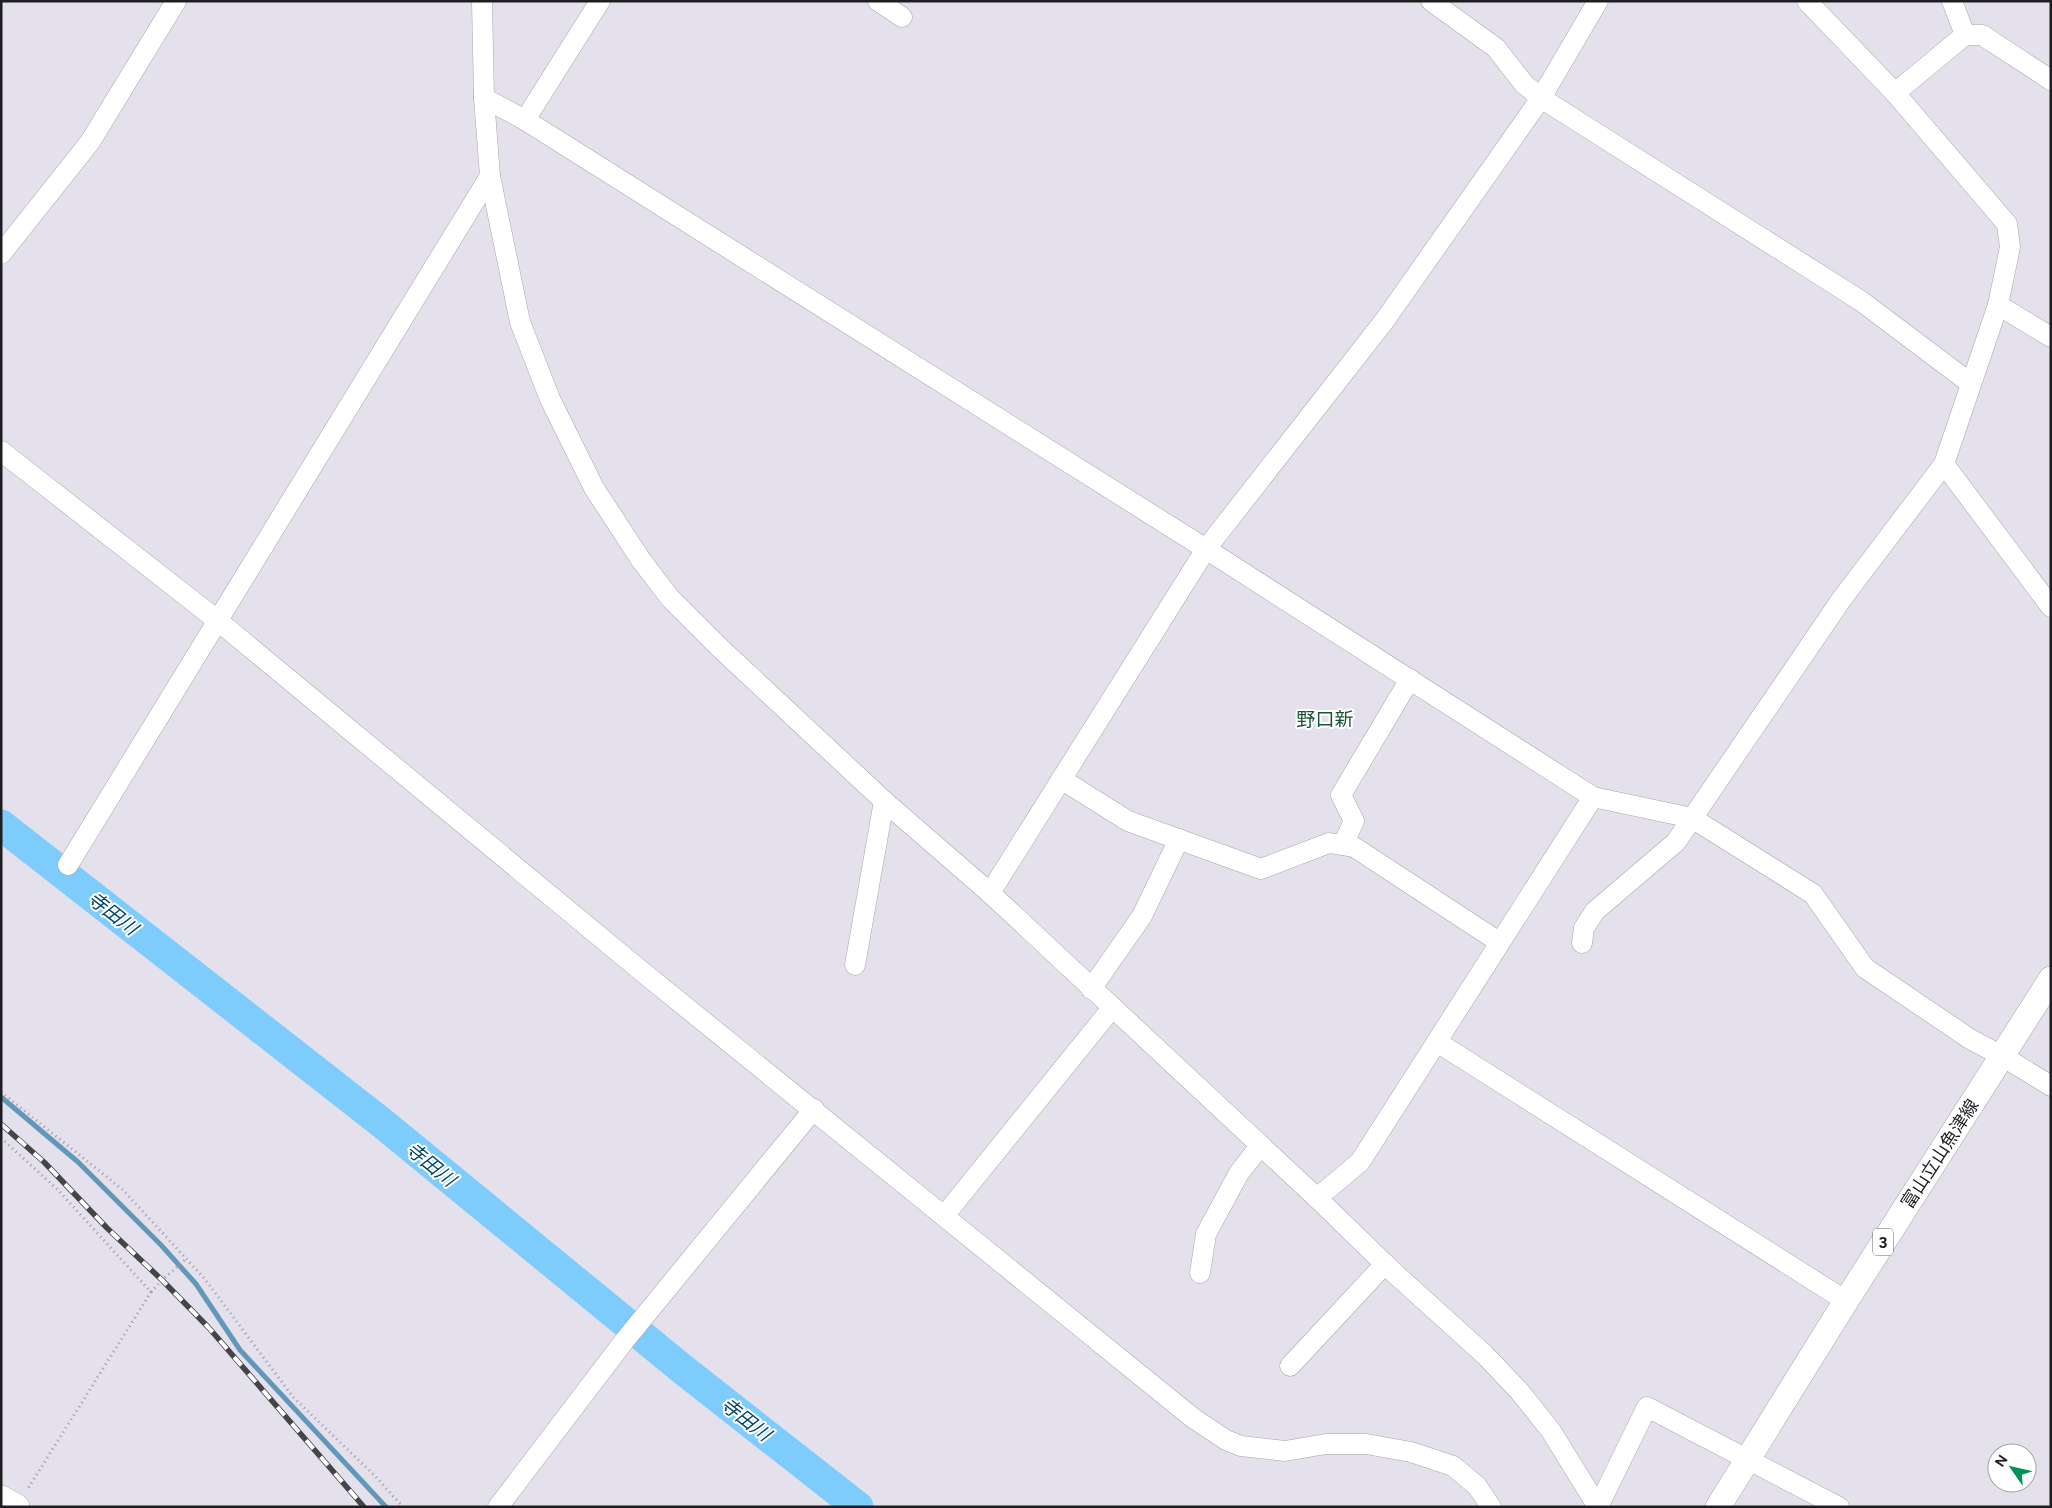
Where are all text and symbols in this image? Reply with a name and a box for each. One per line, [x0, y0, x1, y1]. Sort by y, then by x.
district label: 野口新 [1296, 708, 1354, 731]
water label: 寺田川 [83, 887, 144, 941]
street label: 富山立山魚津線 [1896, 1095, 1984, 1213]
water label: 寺田川 [401, 1138, 462, 1193]
road number: 3 [1873, 1228, 1893, 1256]
water label: 寺田川 [716, 1393, 777, 1447]
north arrow [1987, 1443, 2037, 1493]
text: N [1992, 1452, 2012, 1470]

